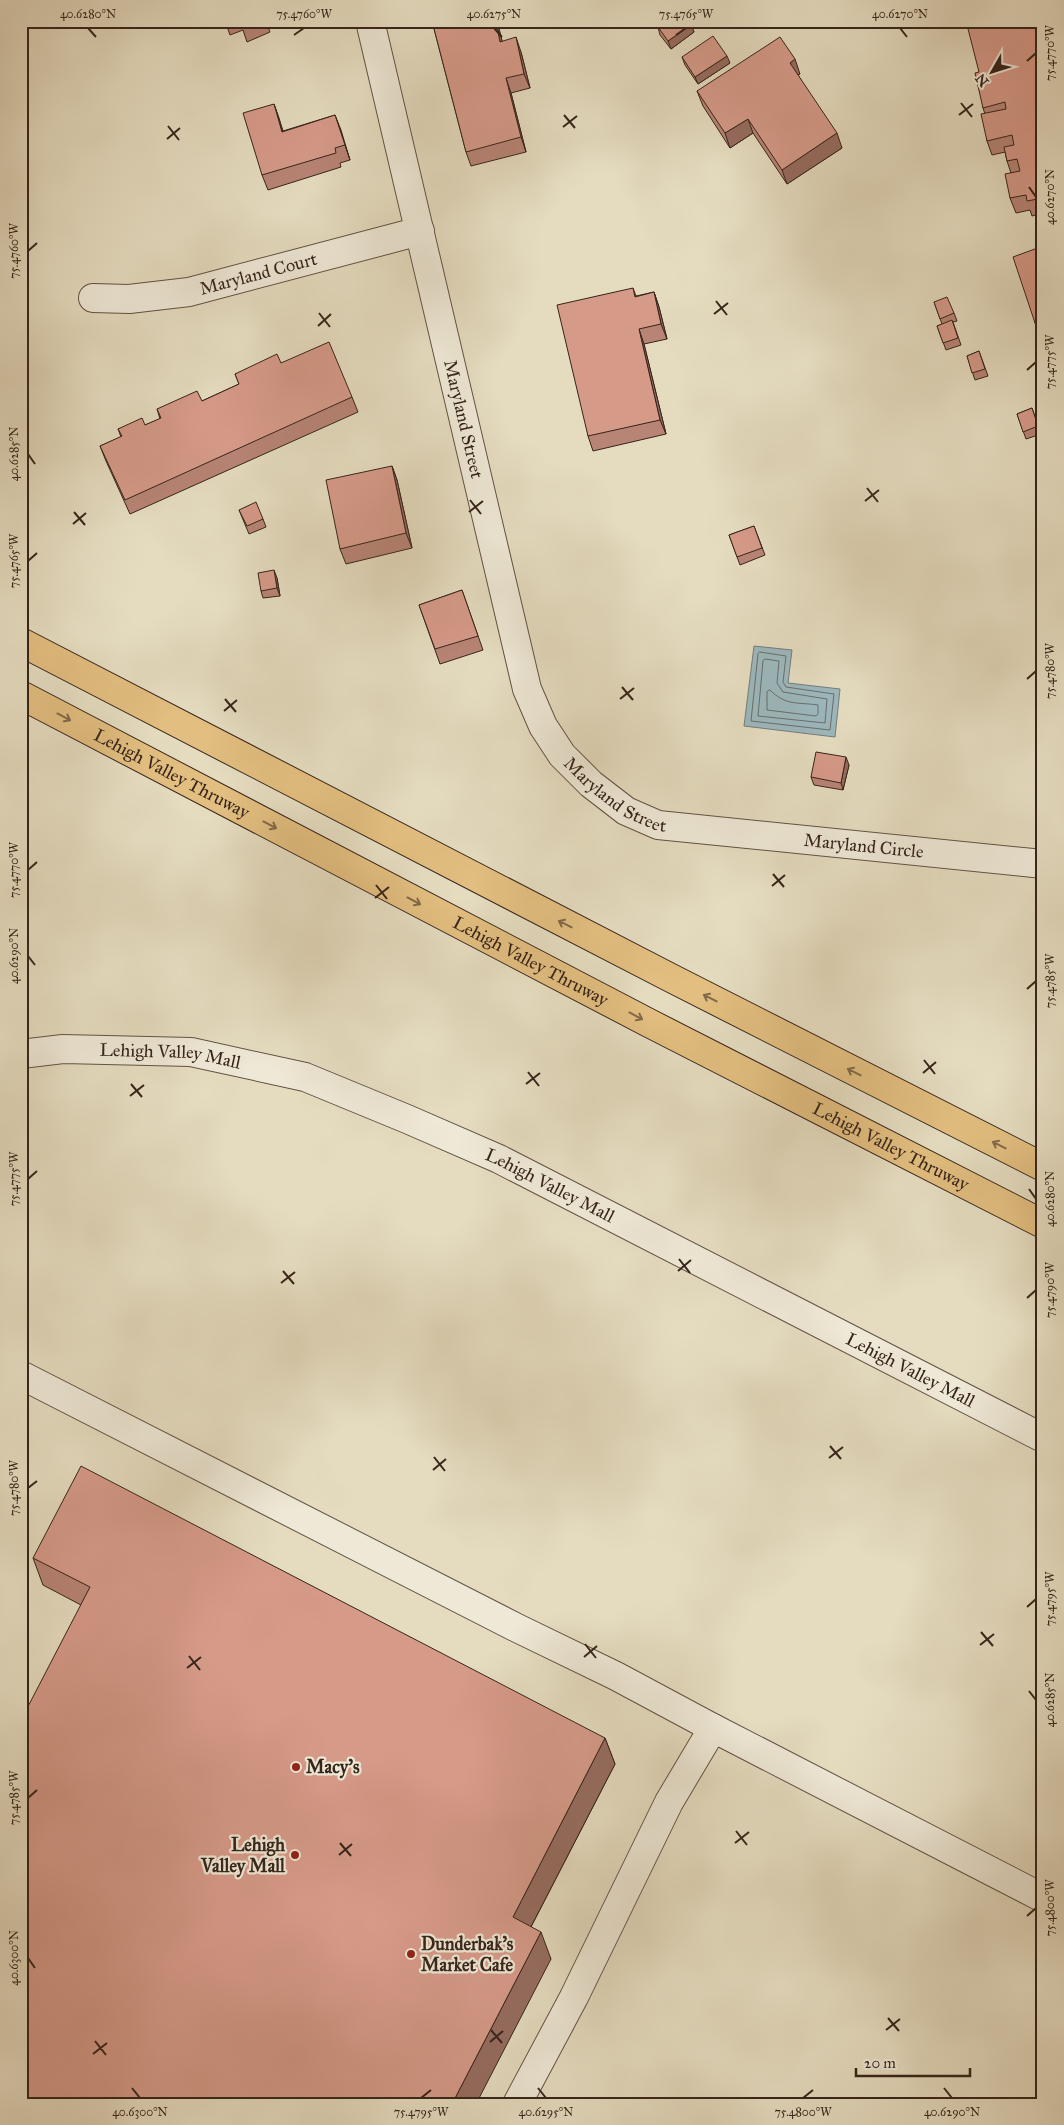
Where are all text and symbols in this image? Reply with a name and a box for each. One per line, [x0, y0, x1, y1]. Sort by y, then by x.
text: 40.6280°N [60, 7, 116, 21]
text: 75.4760°W [276, 7, 332, 21]
text: 40.6275°N [467, 7, 521, 21]
text: 75.4765°W [659, 7, 714, 21]
text: 40.6270°N [872, 7, 928, 21]
text: 75.4770°W [1043, 24, 1057, 81]
north arrow [966, 48, 1016, 98]
text: N [972, 70, 993, 90]
text: 40.6270°N [1043, 169, 1057, 225]
text: 75.4760°W [7, 223, 21, 279]
street label: Maryland Court [197, 248, 320, 300]
text: 75.4775°W [1043, 334, 1057, 389]
street label: Maryland Street [439, 358, 488, 481]
text: 40.6285°N [7, 427, 21, 481]
text: 75.4765°W [7, 533, 21, 588]
text: 75.4780°W [1043, 642, 1057, 699]
one-way arrow [57, 712, 72, 722]
street label: Lehigh Valley Thruway [90, 724, 254, 824]
street label: Maryland Street [559, 752, 668, 837]
one-way arrow [263, 820, 278, 830]
street label: Maryland Circle [803, 829, 925, 863]
text: 75.4770°W [7, 841, 21, 898]
one-way arrow [407, 896, 421, 906]
street label: Lehigh Valley Thruway [449, 912, 613, 1011]
one-way arrow [558, 919, 573, 928]
text: 40.6290°N [7, 928, 21, 984]
text: 75.4785°W [1043, 953, 1057, 1008]
one-way arrow [702, 993, 717, 1003]
one-way arrow [628, 1012, 643, 1021]
street label: Lehigh Valley Mall [99, 1039, 243, 1074]
one-way arrow [847, 1067, 862, 1077]
street label: Lehigh Valley Thruway [809, 1097, 973, 1196]
one-way arrow [992, 1140, 1007, 1149]
street label: Lehigh Valley Mall [482, 1143, 618, 1227]
text: 75.4775°W [7, 1151, 21, 1206]
text: 40.6280°N [1043, 1171, 1057, 1227]
text: 75.4790°W [1043, 1261, 1057, 1318]
street label: Lehigh Valley Mall [842, 1328, 979, 1412]
text: 75.4780°W [7, 1459, 21, 1516]
text: 75.4795°W [1043, 1571, 1057, 1626]
text: 40.6285°N [1043, 1673, 1057, 1727]
place label: Macy's [306, 1756, 360, 1779]
marker: Macy's [290, 1761, 302, 1773]
text: 75.4785°W [7, 1770, 21, 1825]
place label: Lehigh Valley Mall [200, 1834, 286, 1878]
marker: Lehigh Valley Mall [289, 1849, 301, 1861]
text: 75.4800°W [1043, 1879, 1057, 1937]
text: 40.6300°N [7, 1930, 21, 1986]
place label: Dunderbak's Market Cafe [421, 1933, 514, 1976]
marker: Dunderbak's Market Cafe [405, 1948, 417, 1960]
scale bar [856, 2045, 970, 2077]
text: 20 m [864, 2054, 896, 2072]
text: 40.6300°N [112, 2105, 168, 2119]
text: 75.4795°W [394, 2105, 449, 2119]
text: 40.6295°N [519, 2105, 573, 2119]
text: 75.4800°W [774, 2105, 832, 2119]
text: 40.6290°N [924, 2105, 980, 2119]

